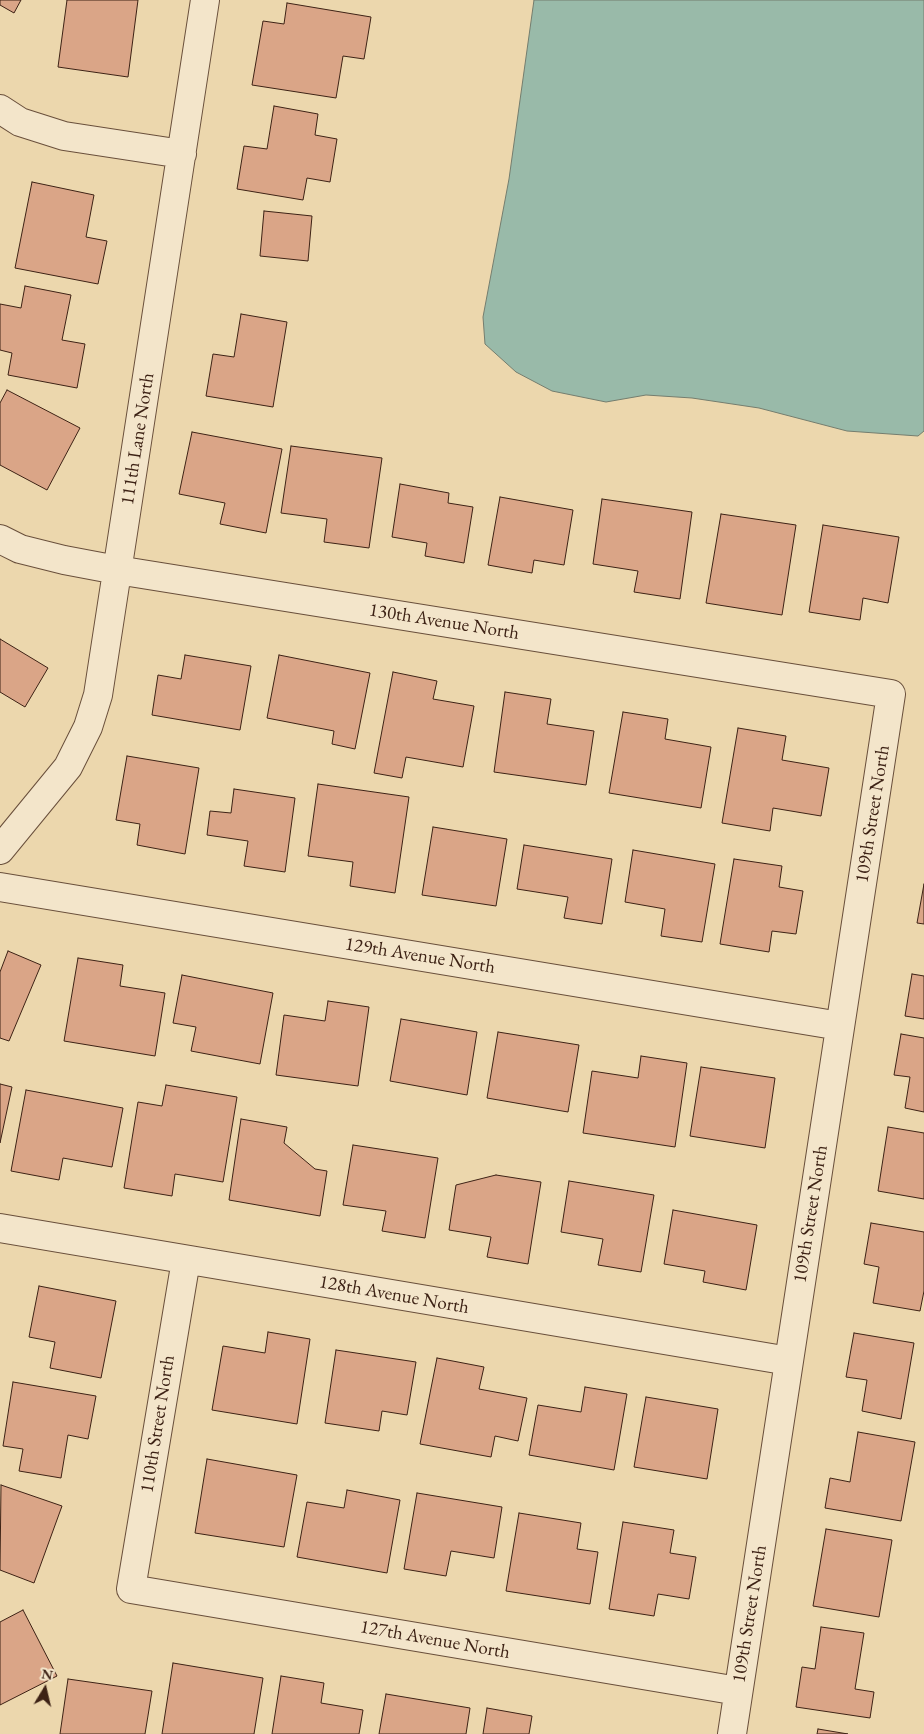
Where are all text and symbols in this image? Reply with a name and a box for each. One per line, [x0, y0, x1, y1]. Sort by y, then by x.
street label: 111th Lane North [116, 371, 160, 507]
street label: 130th Avenue North [367, 599, 521, 645]
street label: 109th Street North [851, 744, 895, 884]
street label: 129th Avenue North [343, 933, 497, 979]
street label: 109th Street North [789, 1144, 833, 1284]
street label: 128th Avenue North [317, 1271, 471, 1319]
street label: 110th Street North [136, 1354, 180, 1494]
street label: 109th Street North [728, 1544, 772, 1684]
street label: 127th Avenue North [358, 1616, 512, 1664]
north arrow [20, 1664, 70, 1714]
text: N [40, 1664, 54, 1684]

